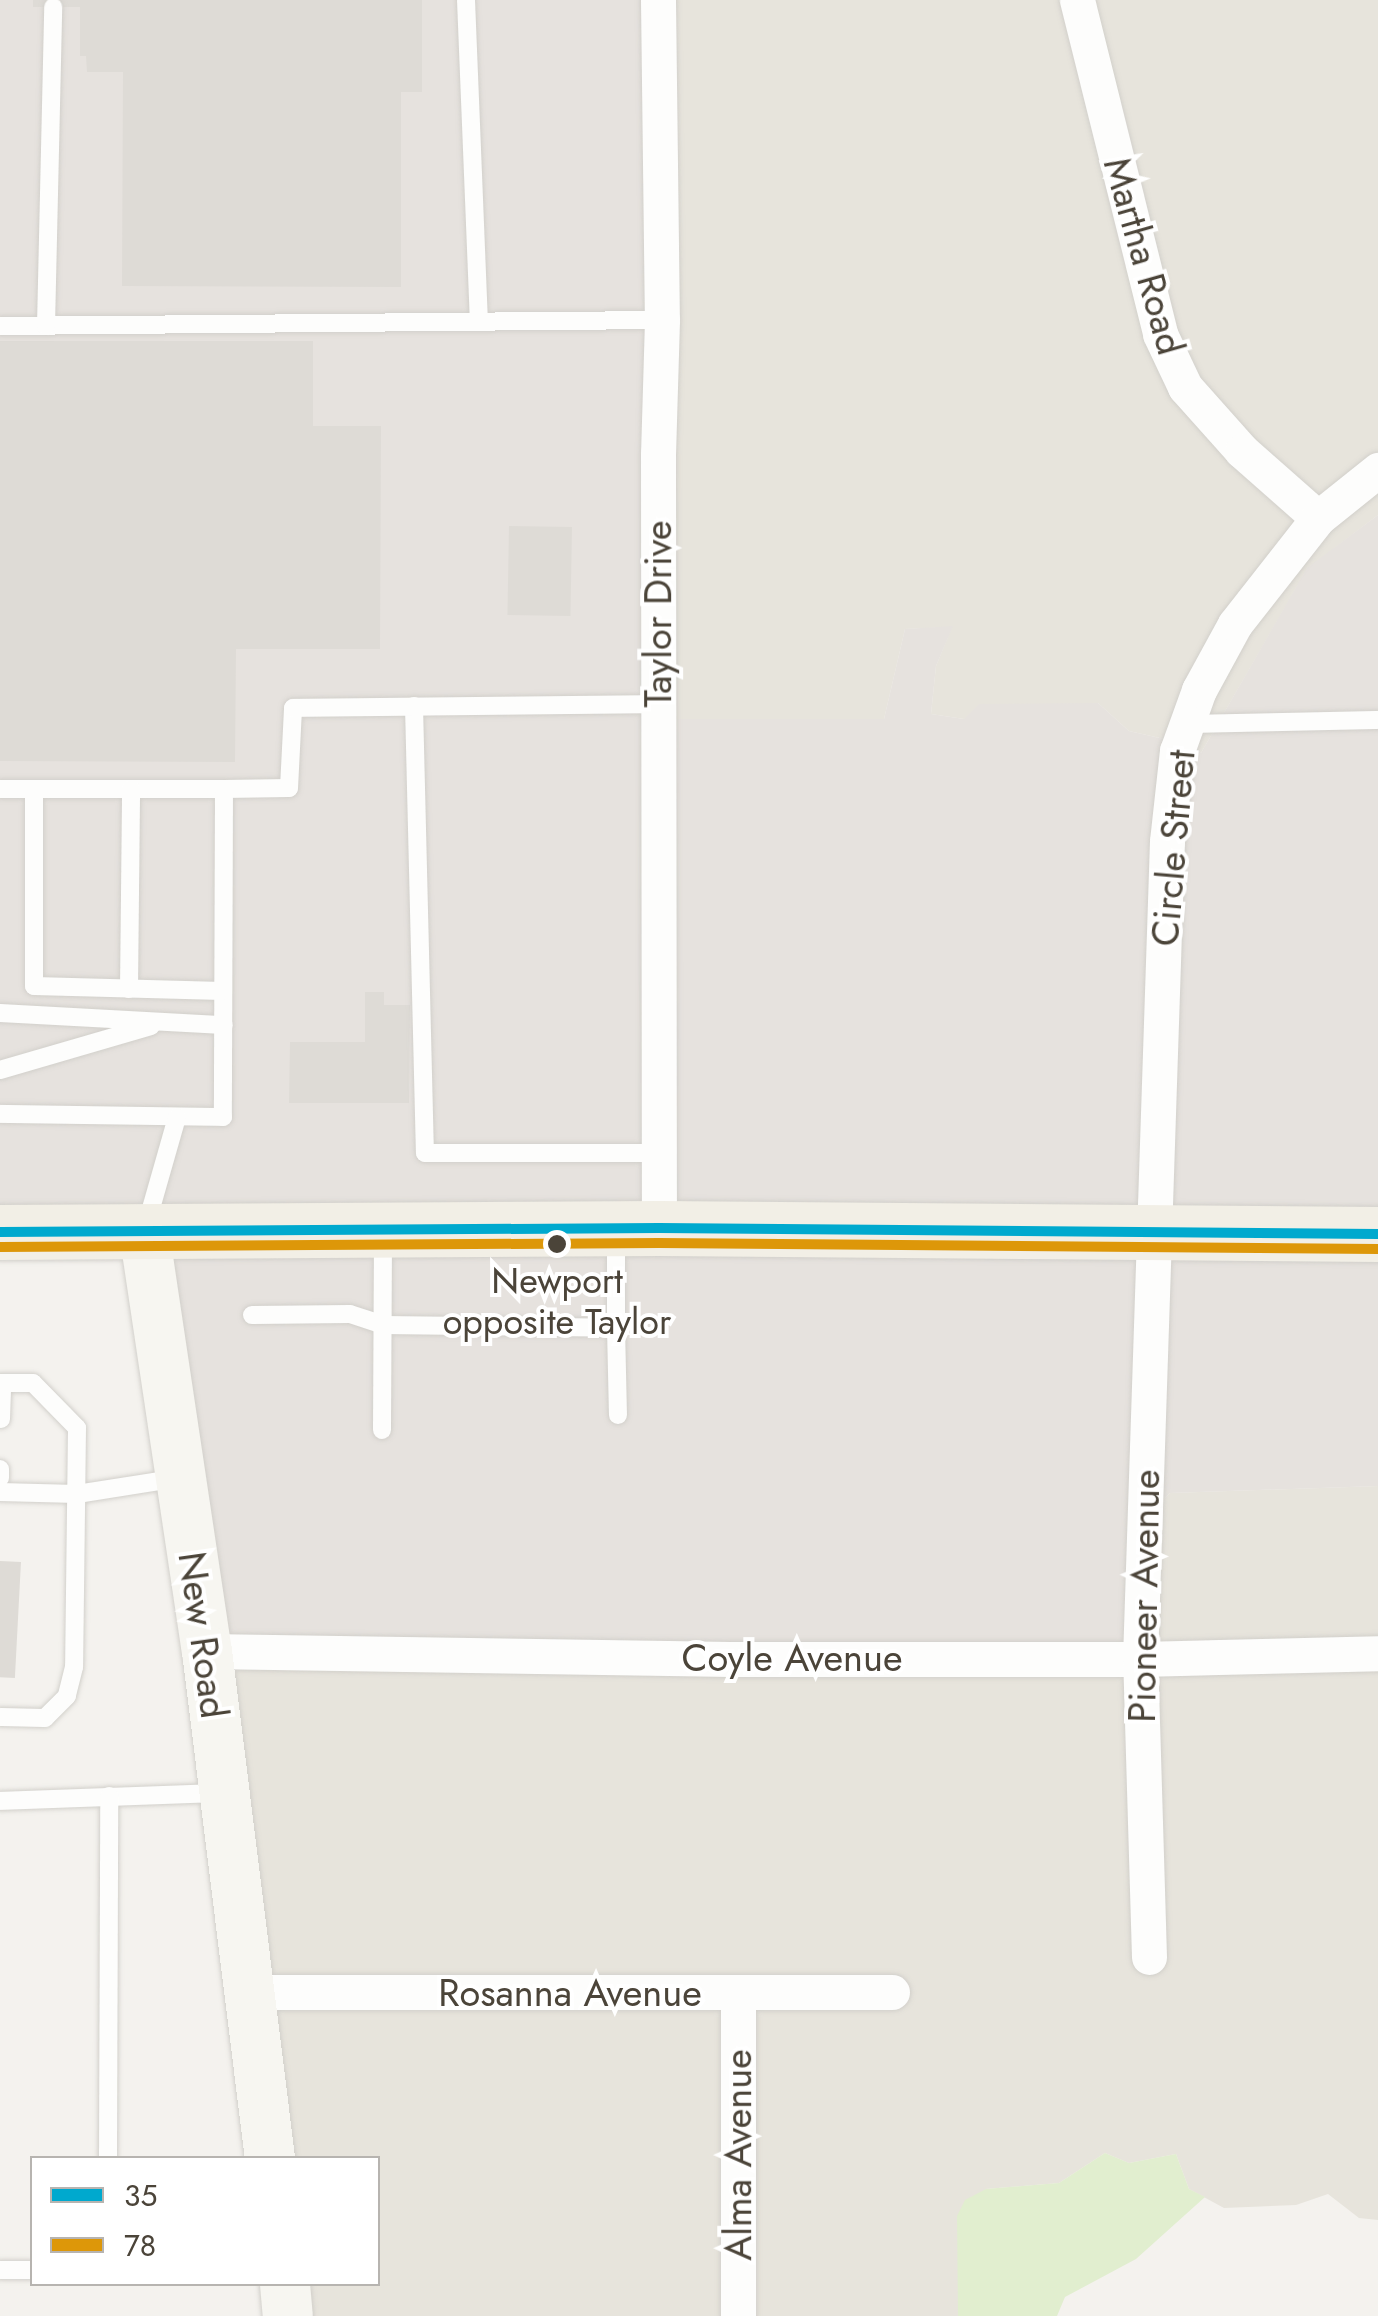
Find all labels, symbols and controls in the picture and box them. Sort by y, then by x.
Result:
street label: Martha Road [1094,152,1194,360]
street label: Taylor Drive [635,520,681,708]
street label: Circle Street [1142,748,1204,948]
marker: Newport opposite Taylor [547,1234,567,1254]
place label: Newport opposite Taylor [443,1258,671,1343]
street label: Pioneer Avenue [1119,1469,1169,1723]
street label: New Road [169,1549,237,1721]
street label: Coyle Avenue [681,1635,903,1681]
street label: Rosanna Avenue [438,1970,702,2016]
street label: Alma Avenue [715,2049,761,2261]
legend [30,2156,380,2286]
text: 35 [124,2174,157,2217]
text: 78 [124,2224,156,2267]

